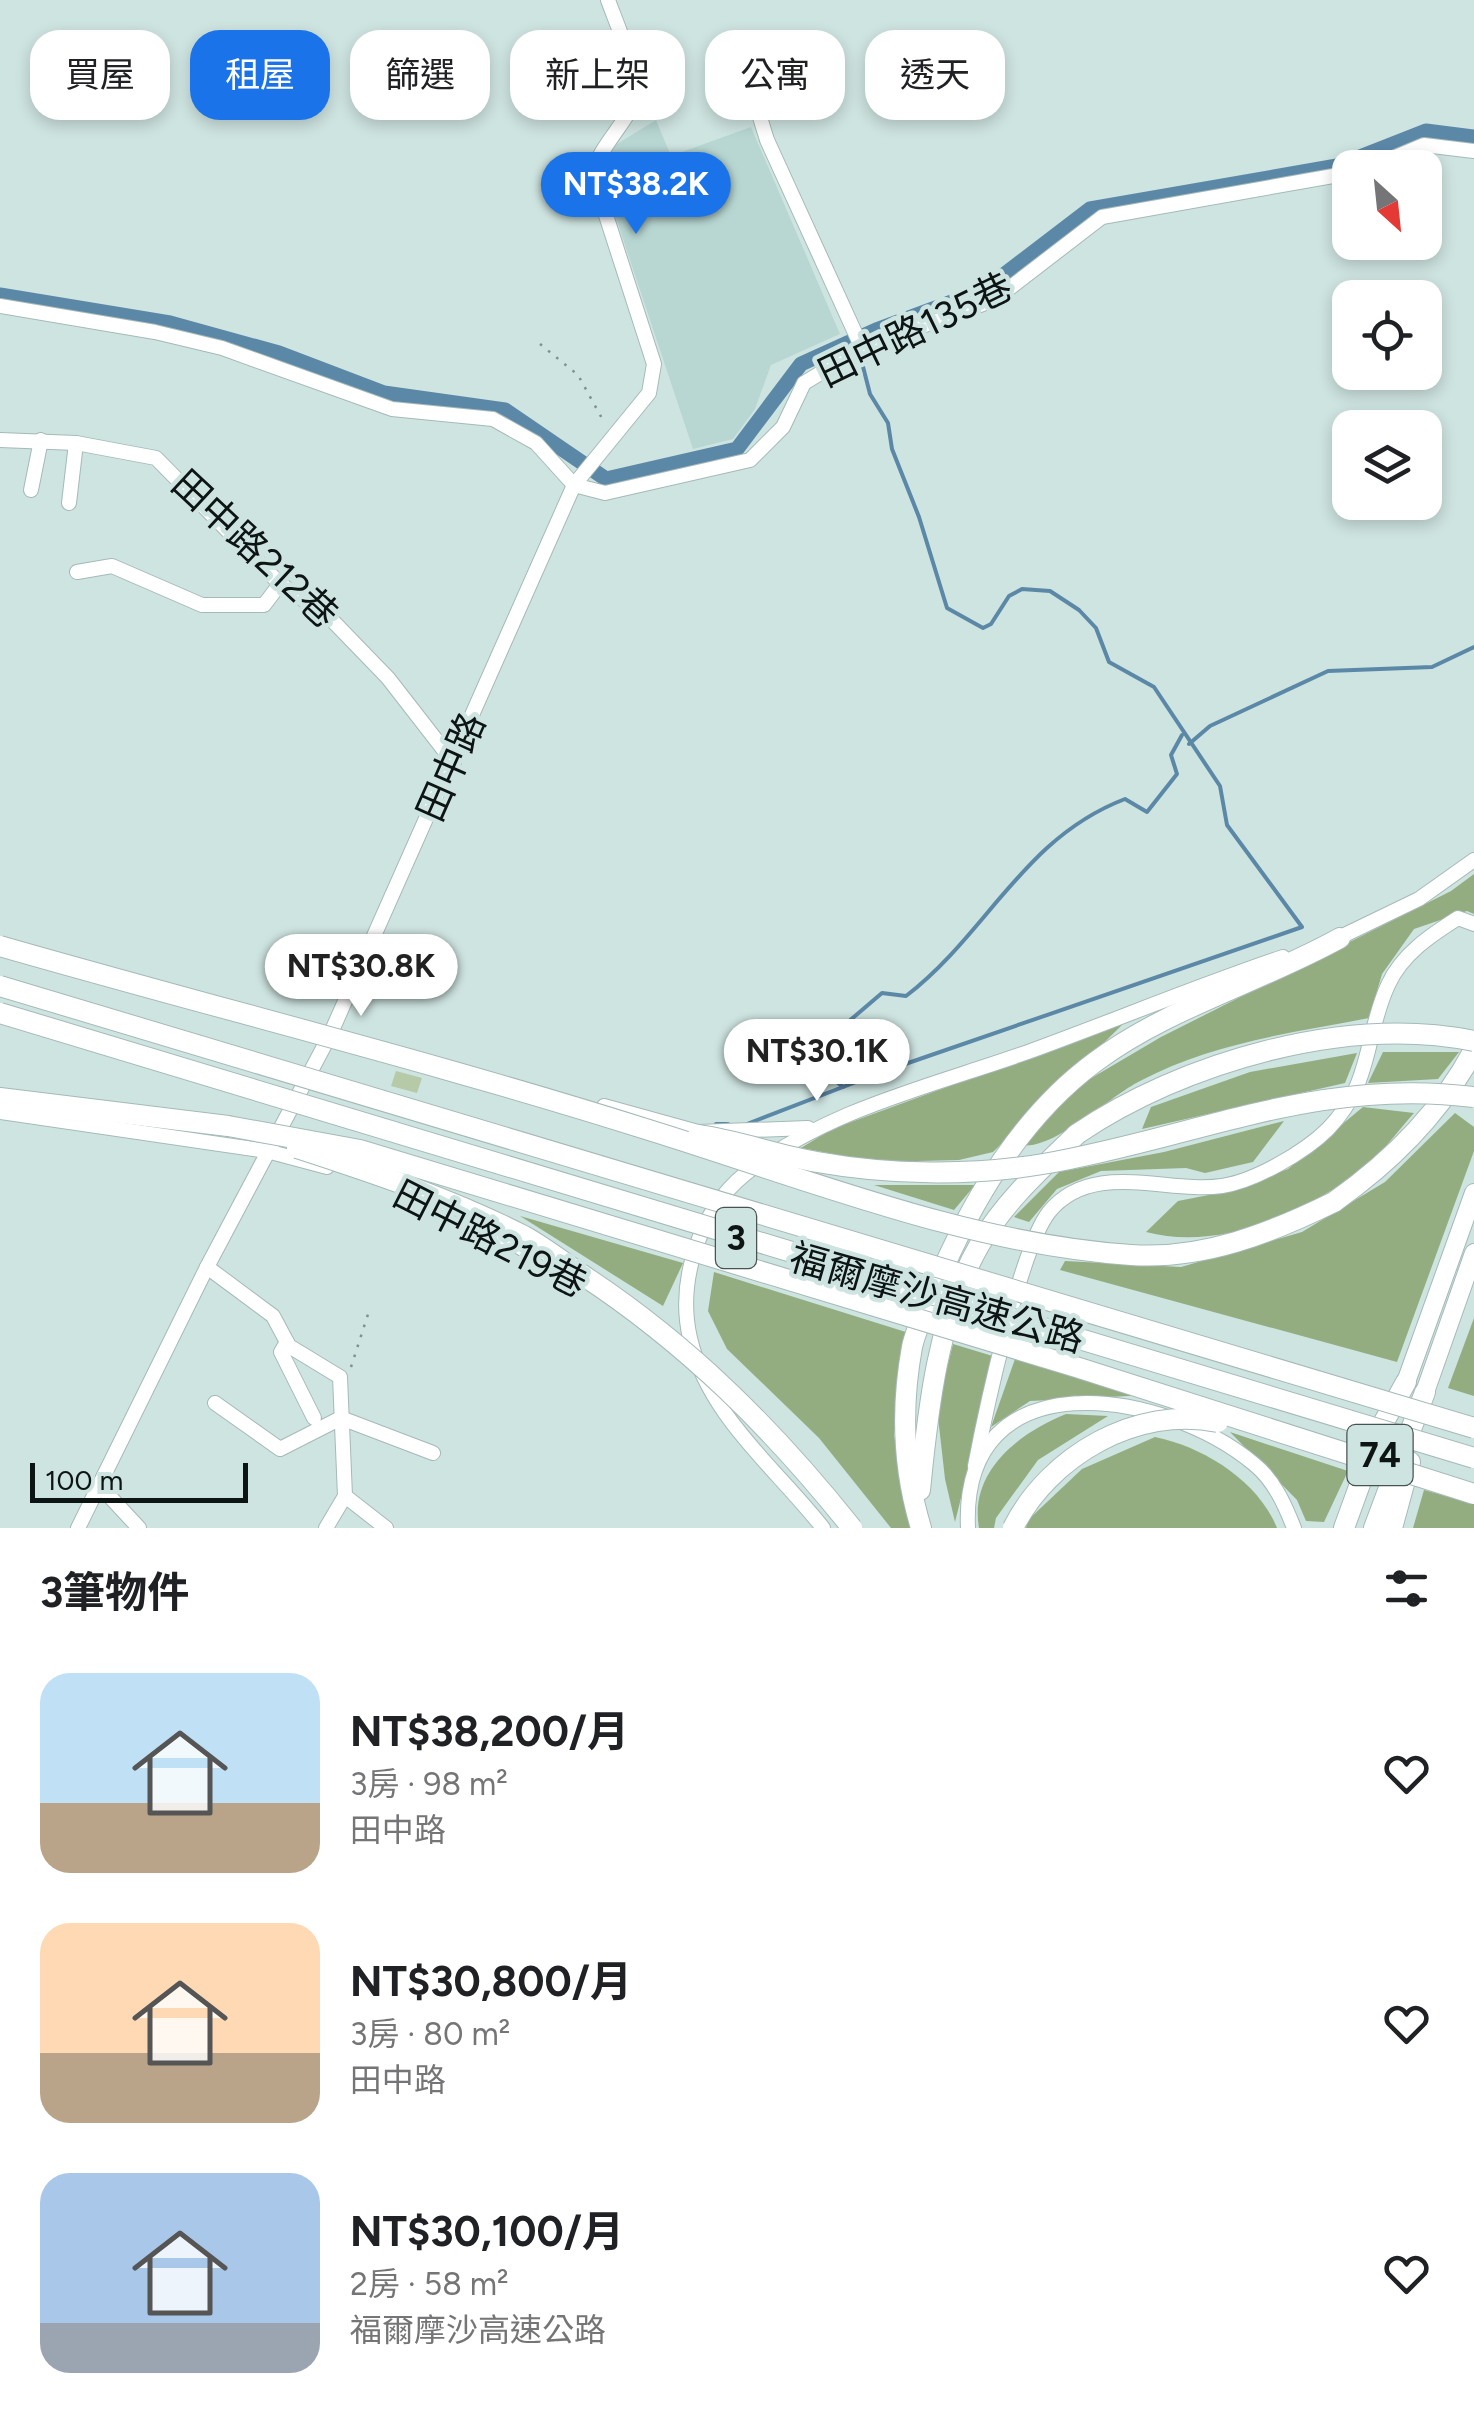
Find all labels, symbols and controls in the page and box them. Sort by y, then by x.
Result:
chip: 買屋 [30,30,170,120]
chip: 租屋 [190,30,330,120]
chip: 篩選 [350,30,490,120]
chip: 新上架 [510,30,685,120]
chip: 公寓 [705,30,845,120]
chip: 透天 [865,30,1005,120]
north arrow [1332,150,1442,260]
map controls [1332,150,1442,520]
pin: NT$38.2K [533,152,739,237]
text: NT$38.2K [563,165,709,203]
street label: 田中路135巷 [810,263,1020,397]
button: locate [1332,280,1442,390]
button: layers [1332,410,1442,520]
street label: 田中路212巷 [162,461,348,637]
street label: 田中路 [407,706,495,828]
pin: NT$30.8K [258,934,464,1019]
text: NT$30.8K [287,947,435,985]
pin: NT$30.1K [714,1019,920,1104]
text: NT$30.1K [746,1032,888,1070]
street label: 田中路219巷 [386,1171,594,1307]
road number: 3 [716,1208,756,1268]
street label: 福爾摩沙高速公路 [785,1234,1089,1362]
road number: 74 [1348,1425,1412,1485]
scale bar [30,1458,248,1502]
text: 100 m [45,1463,123,1497]
icon: filters [1379,1561,1434,1616]
text: 3筆物件 [40,1567,189,1618]
text: NT$38,200/月 [350,1706,629,1757]
icon: home [120,1713,240,1833]
icon: heart [1379,1746,1434,1801]
text: 3房 · 98 m² [350,1765,508,1803]
text: 田中路 [350,1811,446,1849]
text: NT$30,800/月 [350,1956,632,2007]
icon: home [120,1963,240,2083]
icon: heart [1379,1996,1434,2051]
text: 3房 · 80 m² [350,2015,510,2053]
text: 田中路 [350,2061,446,2099]
text: NT$30,100/月 [350,2206,624,2257]
icon: home [120,2213,240,2333]
icon: heart [1379,2246,1434,2301]
text: 2房 · 58 m² [350,2265,509,2303]
text: 福爾摩沙高速公路 [350,2311,606,2349]

